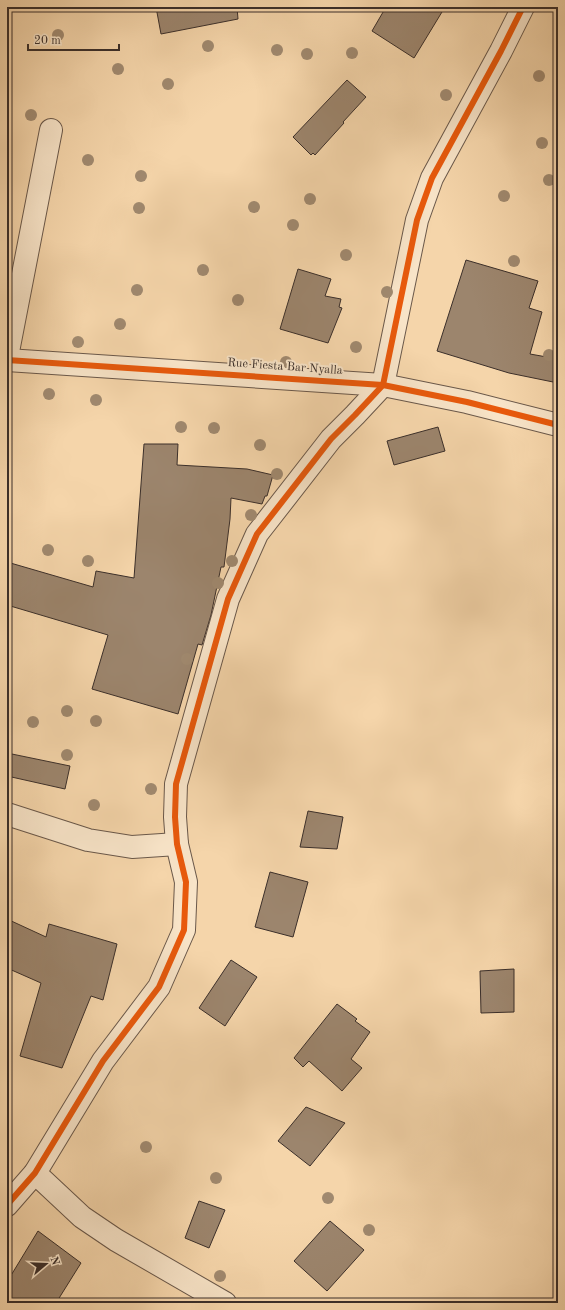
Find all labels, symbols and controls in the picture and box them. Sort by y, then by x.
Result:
scale bar [28,26,119,52]
text: 20 m [34,35,61,47]
street label: Rue Fiesta Bar Nyalla [227,357,343,377]
north arrow [26,1244,66,1284]
text: N [47,1255,61,1268]

